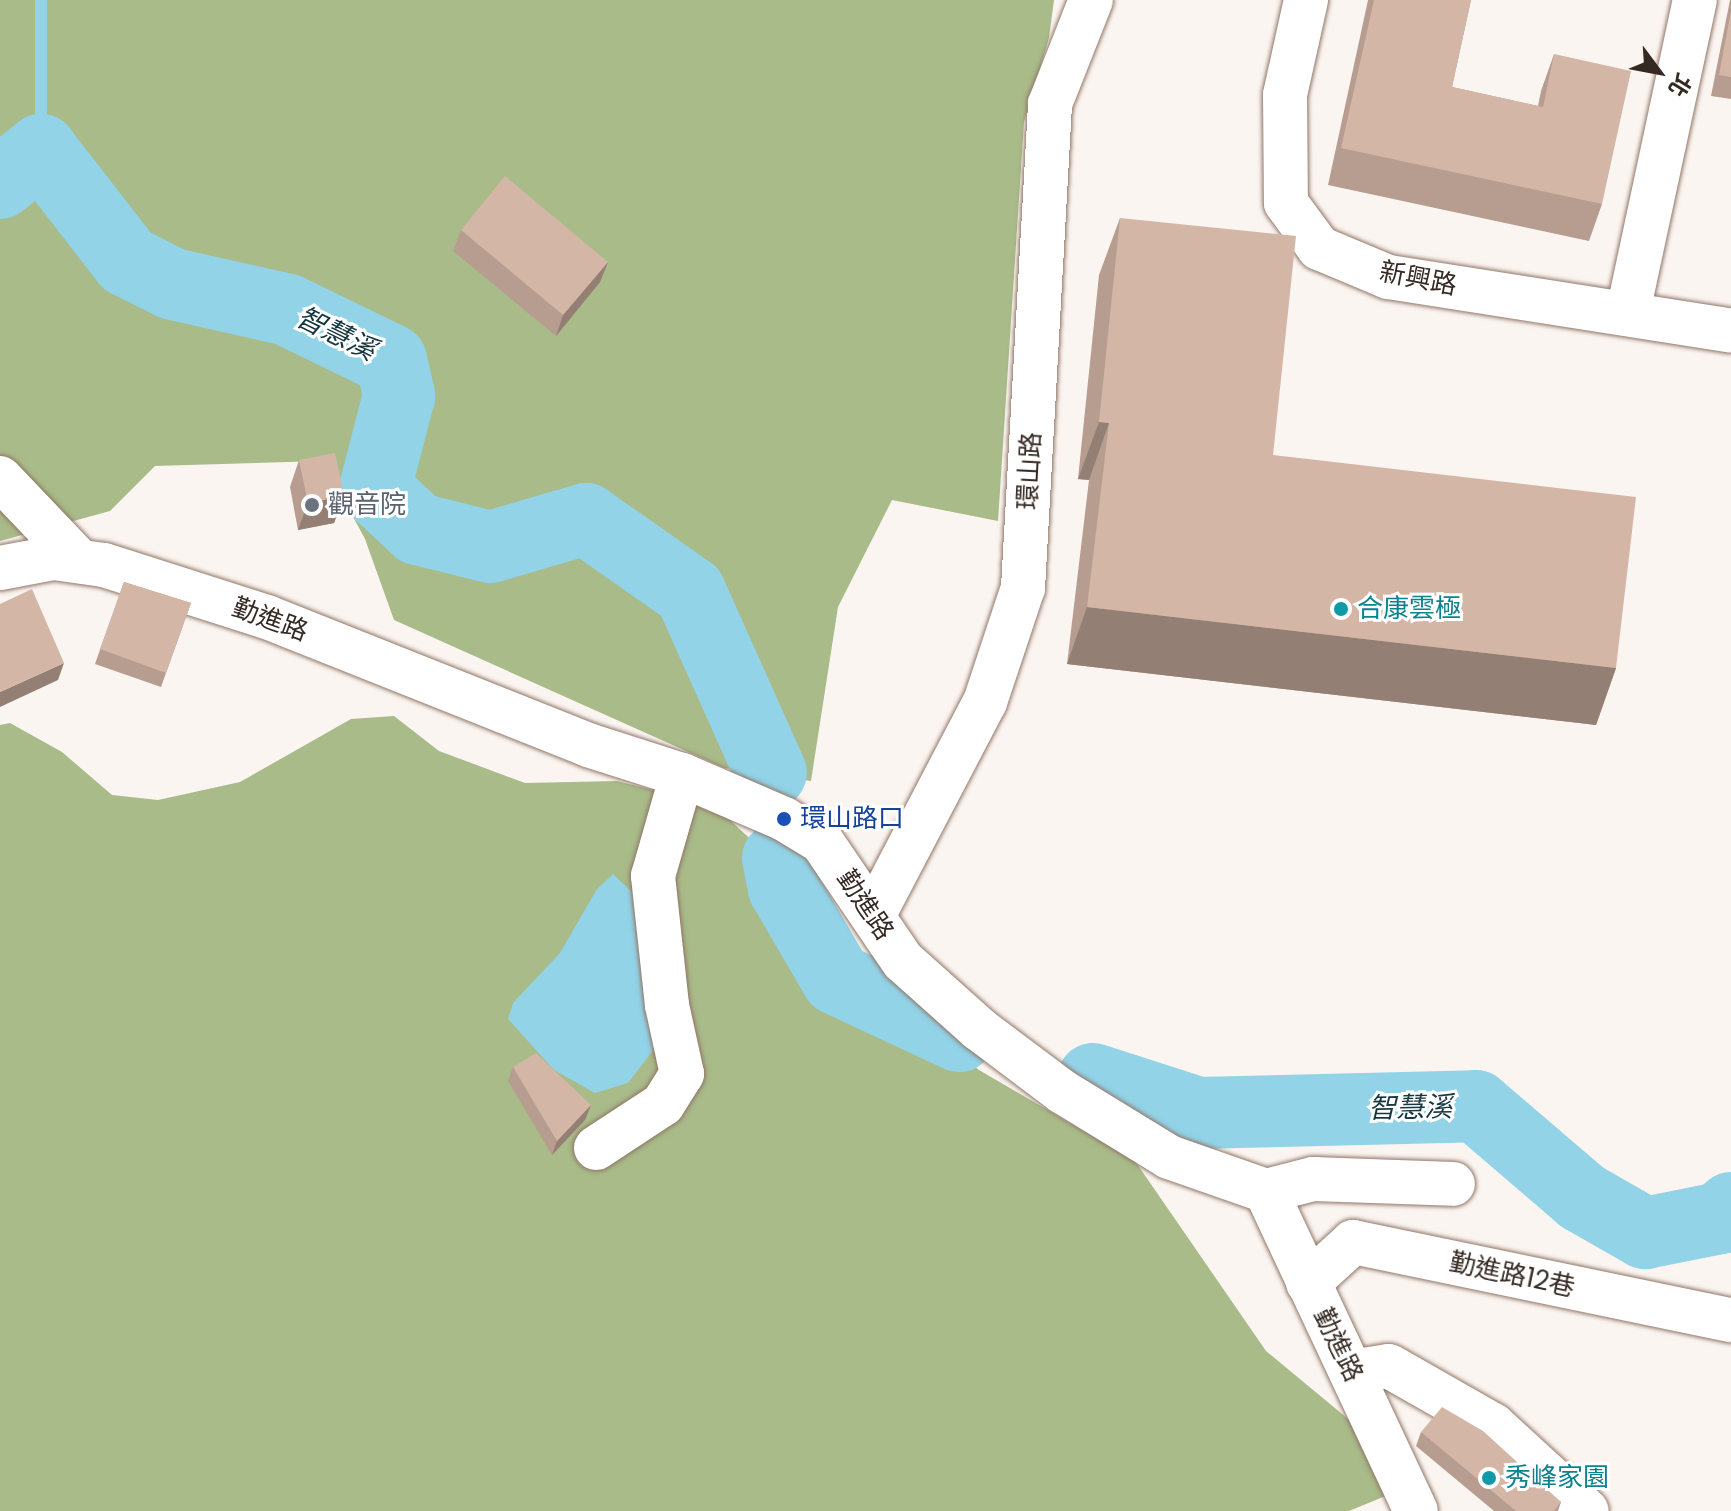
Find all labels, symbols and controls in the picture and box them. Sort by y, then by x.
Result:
north arrow [1619,32,1699,112]
text: 北 [1661,67,1699,103]
street label: 新興路 [1377,256,1459,302]
water label: 智慧溪 [291,300,381,368]
street label: 環山路 [1012,431,1048,511]
place label: 觀音院 [328,489,406,521]
marker: 觀音院 [303,496,321,514]
street label: 勤進路 [228,592,312,648]
place label: 合康雲極 [1357,593,1461,625]
marker: 合康雲極 [1332,600,1350,618]
place label: 環山路口 [800,803,904,835]
marker: 環山路口 [775,810,793,828]
street label: 勤進路 [830,864,900,946]
water label: 智慧溪 [1368,1090,1452,1126]
street label: 勤進路12巷 [1447,1247,1577,1303]
street label: 勤進路 [1307,1303,1369,1387]
place label: 秀峰家園 [1505,1462,1609,1494]
marker: 秀峰家園 [1480,1469,1498,1487]

